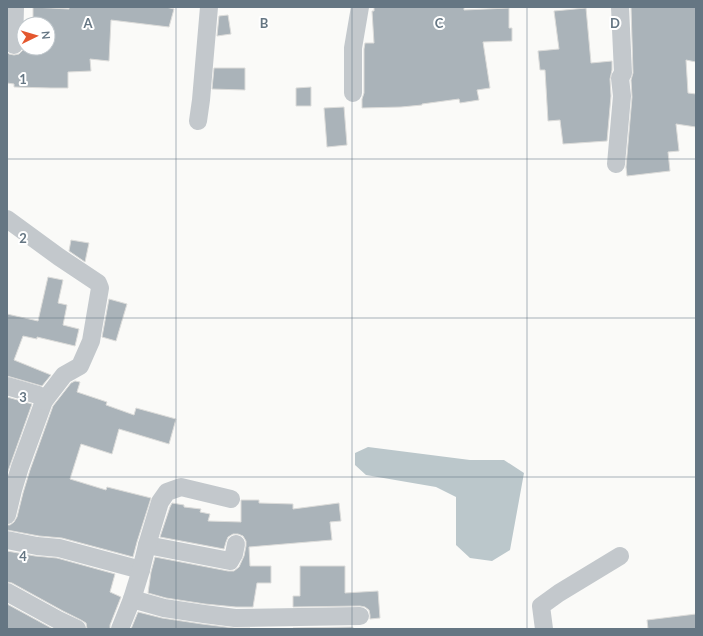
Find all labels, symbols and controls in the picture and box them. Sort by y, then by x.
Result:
text: A [82,15,93,31]
text: B [260,15,269,31]
text: C [435,15,444,31]
text: D [610,15,620,31]
north arrow [16,16,56,56]
text: N [40,30,53,40]
text: 1 [19,71,27,87]
text: 2 [19,230,27,246]
text: 3 [19,389,27,405]
text: 4 [19,548,27,564]

